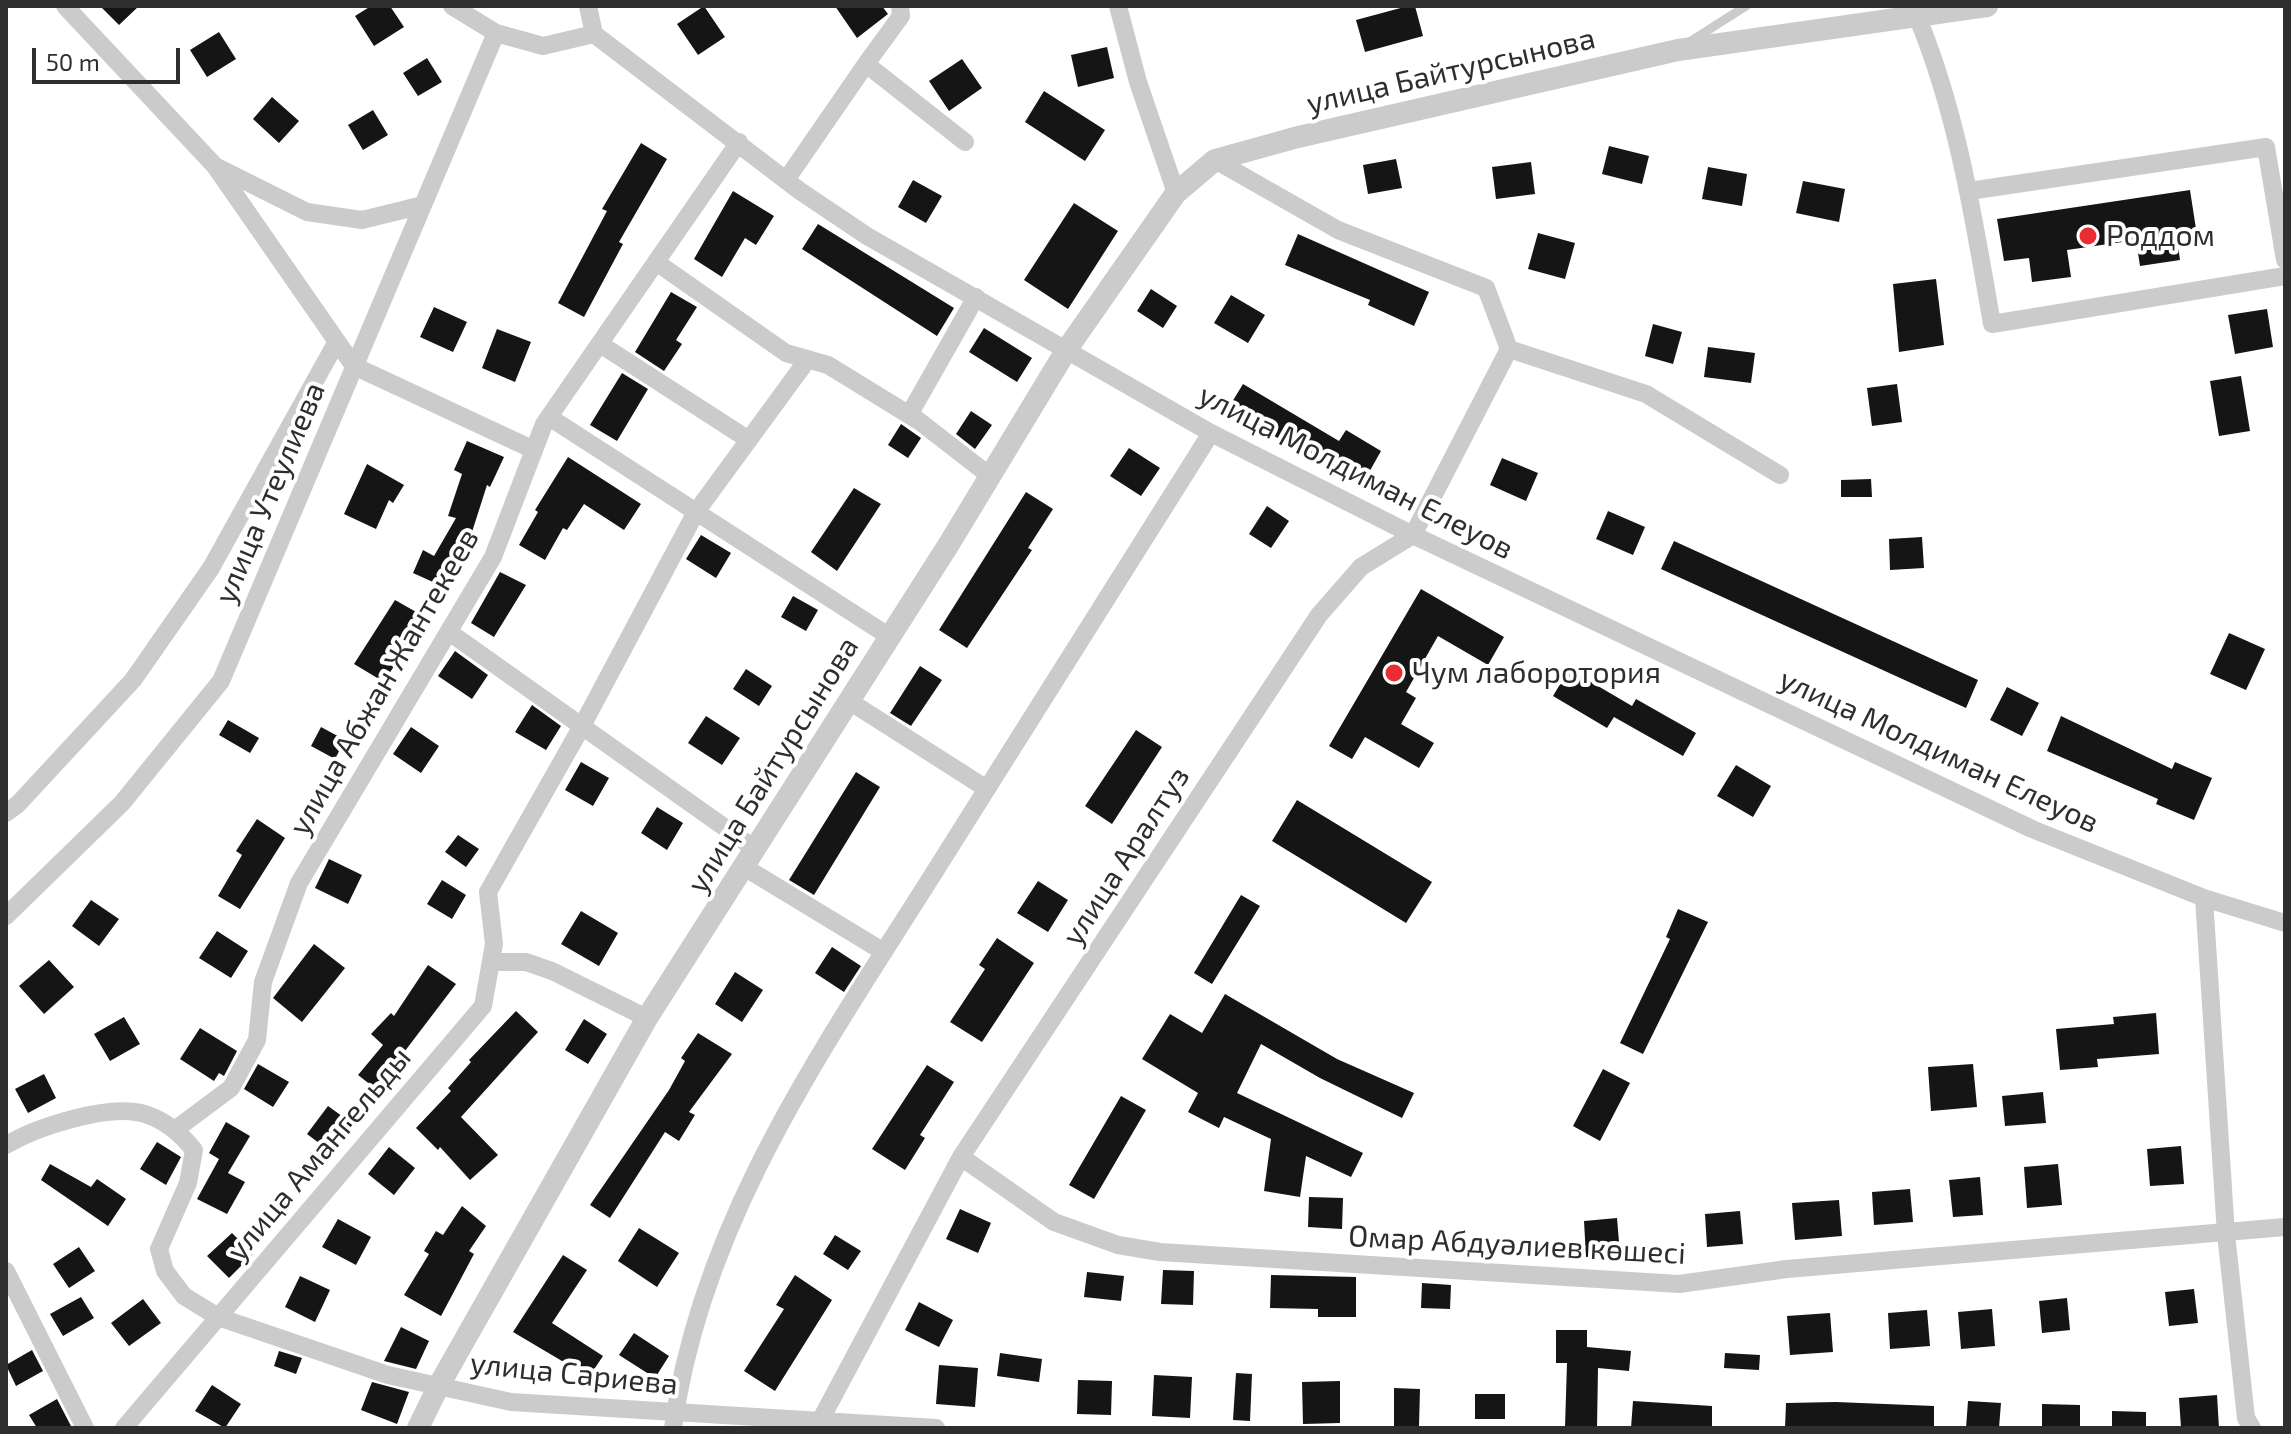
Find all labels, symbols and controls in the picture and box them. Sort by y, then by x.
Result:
street label: улица Байтурсынова [1303,20,1599,122]
scale bar [36,32,184,82]
text: 50 m [46,47,100,76]
place label: Роддом [2106,218,2215,254]
marker: Роддом [2077,225,2099,247]
street label: улица Утеулиева [207,377,333,609]
street label: улица Молдиман Елеуов [1193,377,1519,567]
street label: улица Абжан Жантекеев [282,522,486,842]
street label: улица Байтурсынова [680,630,866,900]
place label: Чум лаборотория [1412,655,1661,691]
street label: улица Молдиман Елеуов [1774,661,2104,841]
marker: Чум лаборотория [1383,662,1405,684]
street label: улица Аралтуз [1055,760,1197,952]
street label: улица Амангельды [219,1040,419,1268]
street label: Омар Абдуәлиев көшесі [1347,1218,1687,1272]
street label: улица Сариева [468,1345,680,1403]

